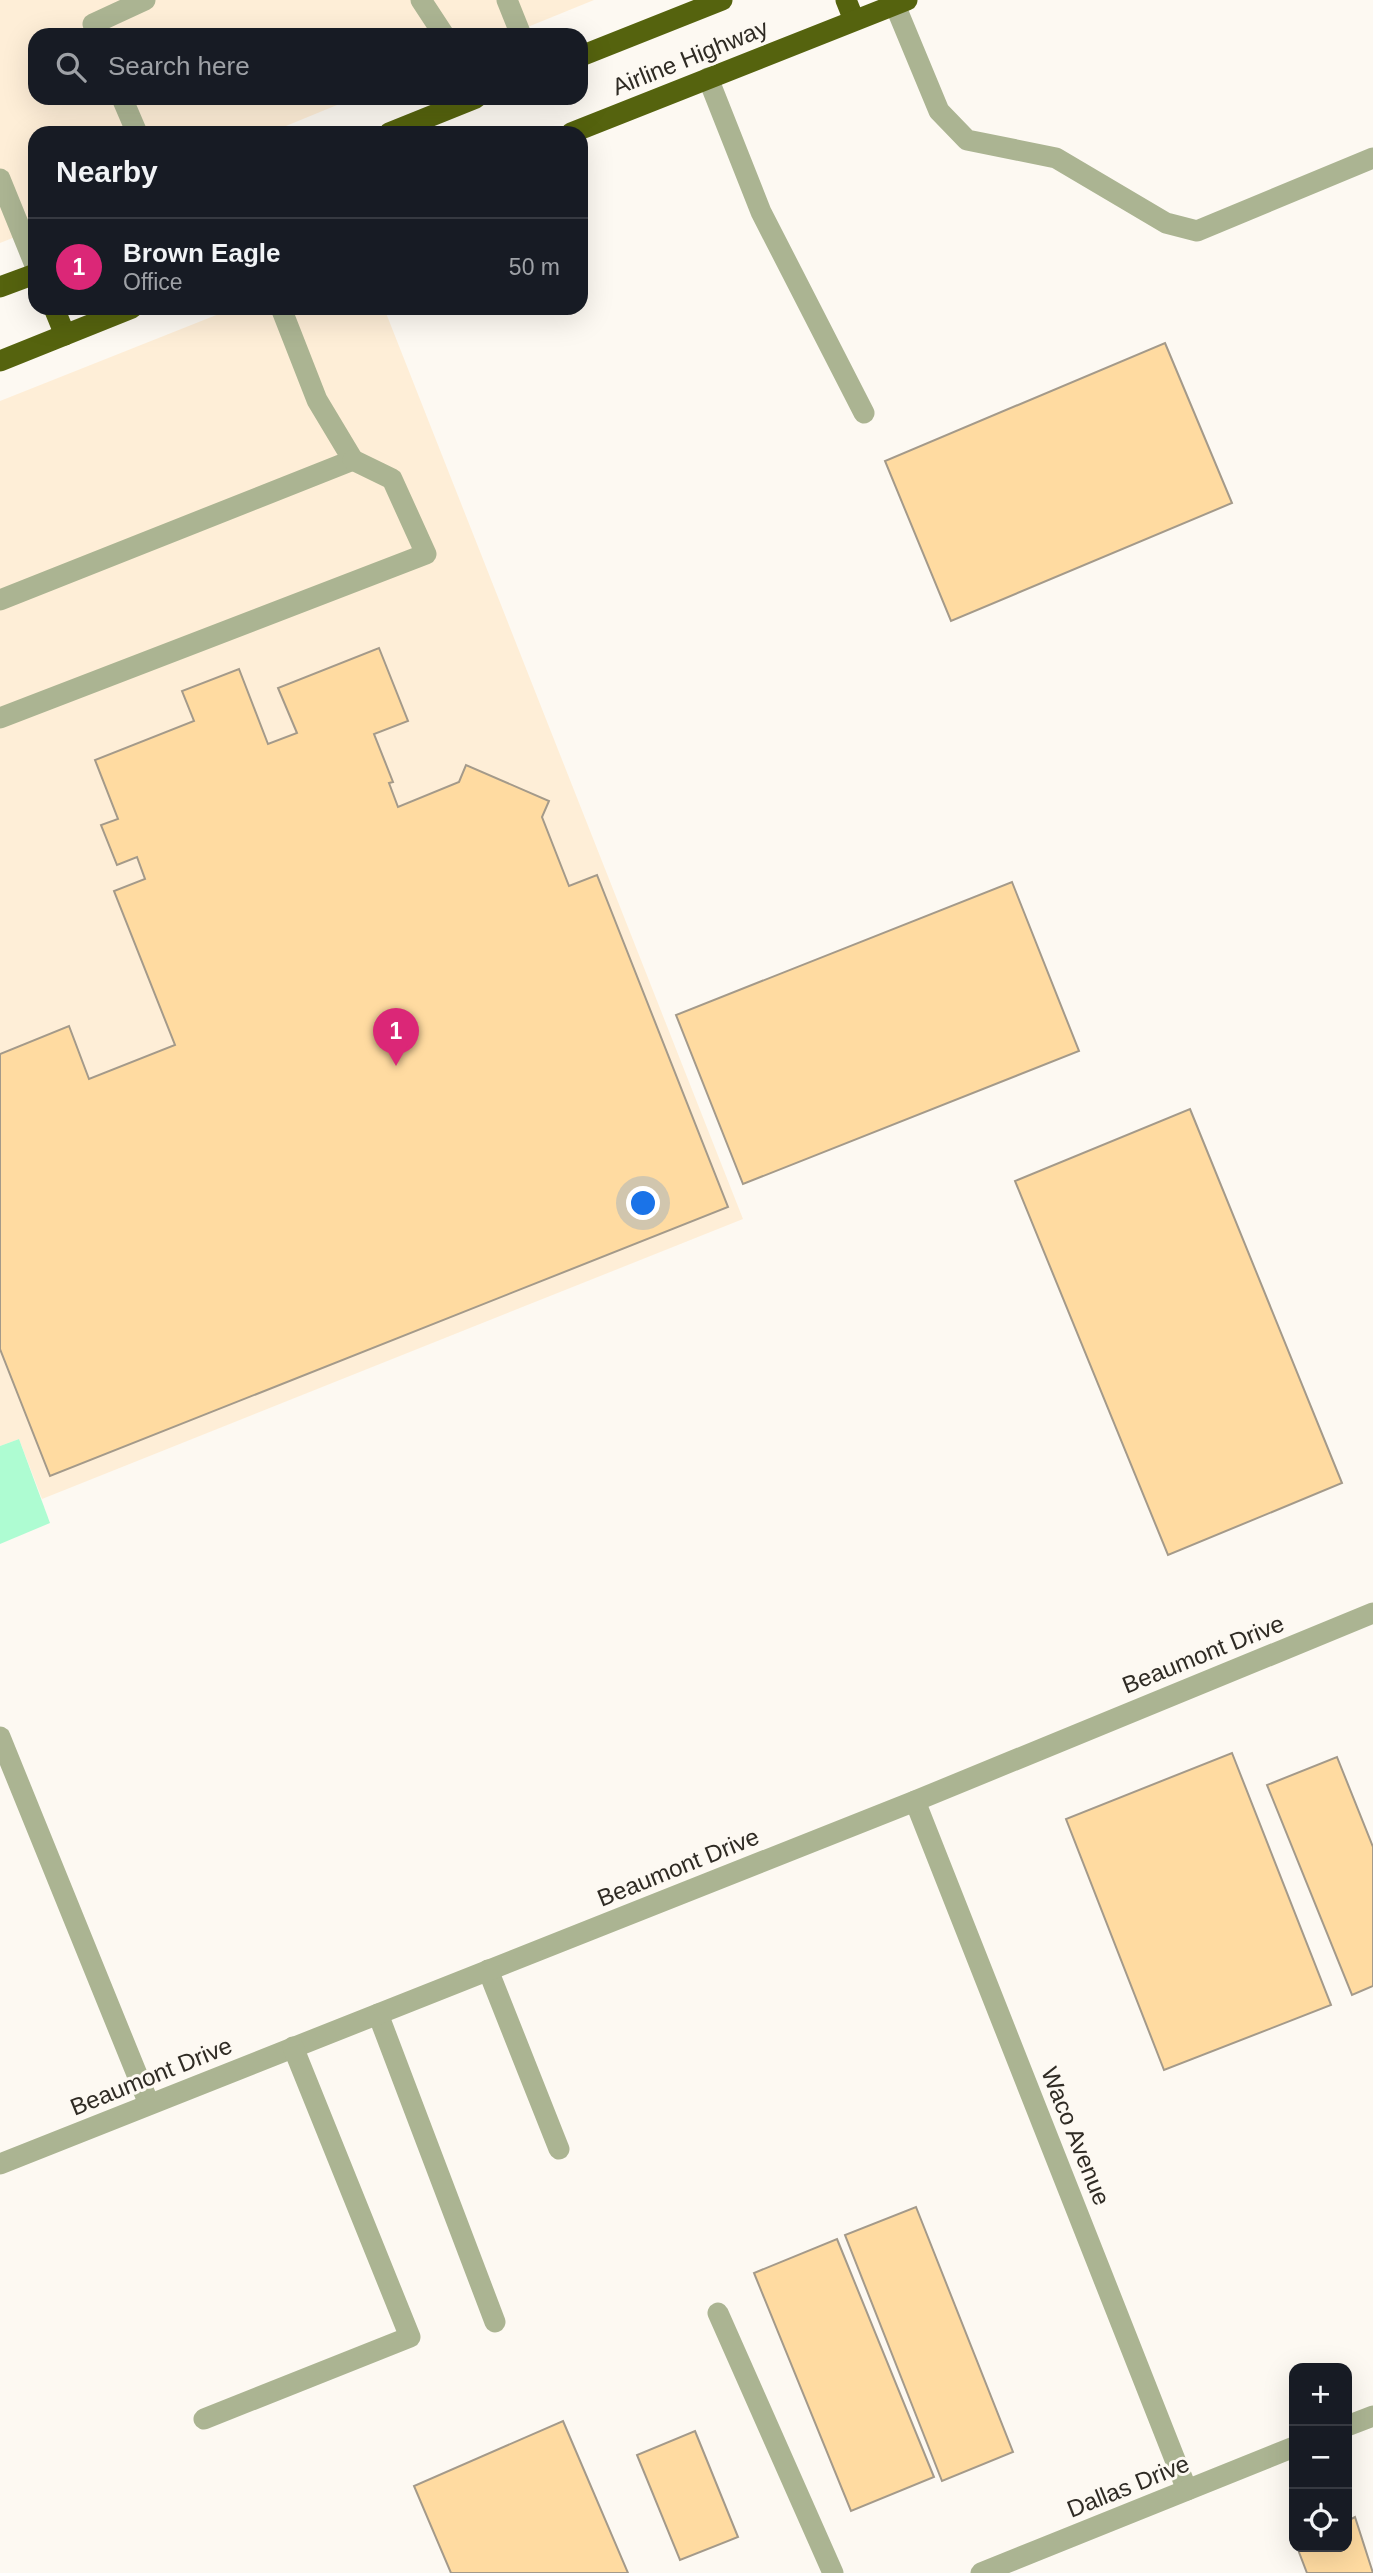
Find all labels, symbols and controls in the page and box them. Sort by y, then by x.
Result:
street label: Airline Highway [608,14,772,100]
search box [28,28,588,105]
icon: search [52,48,90,86]
text: Search here [108,51,250,81]
text: Nearby [56,155,158,188]
text: Brown Eagle [123,238,280,268]
text: 1 [73,254,85,280]
text: 50 m [509,254,560,280]
text: Office [123,269,183,295]
pin: 1 [373,1008,419,1066]
your location [626,1186,660,1220]
street label: Beaumont Drive [1118,1609,1288,1699]
street label: Beaumont Drive [593,1822,763,1912]
street label: Beaumont Drive [66,2031,236,2121]
street label: Waco Avenue [1036,2063,1116,2209]
map controls [1289,2363,1352,2552]
button: + [1289,2363,1352,2426]
button: − [1289,2426,1352,2489]
street label: Dallas Drive [1063,2449,1193,2523]
button: locate [1289,2489,1352,2552]

